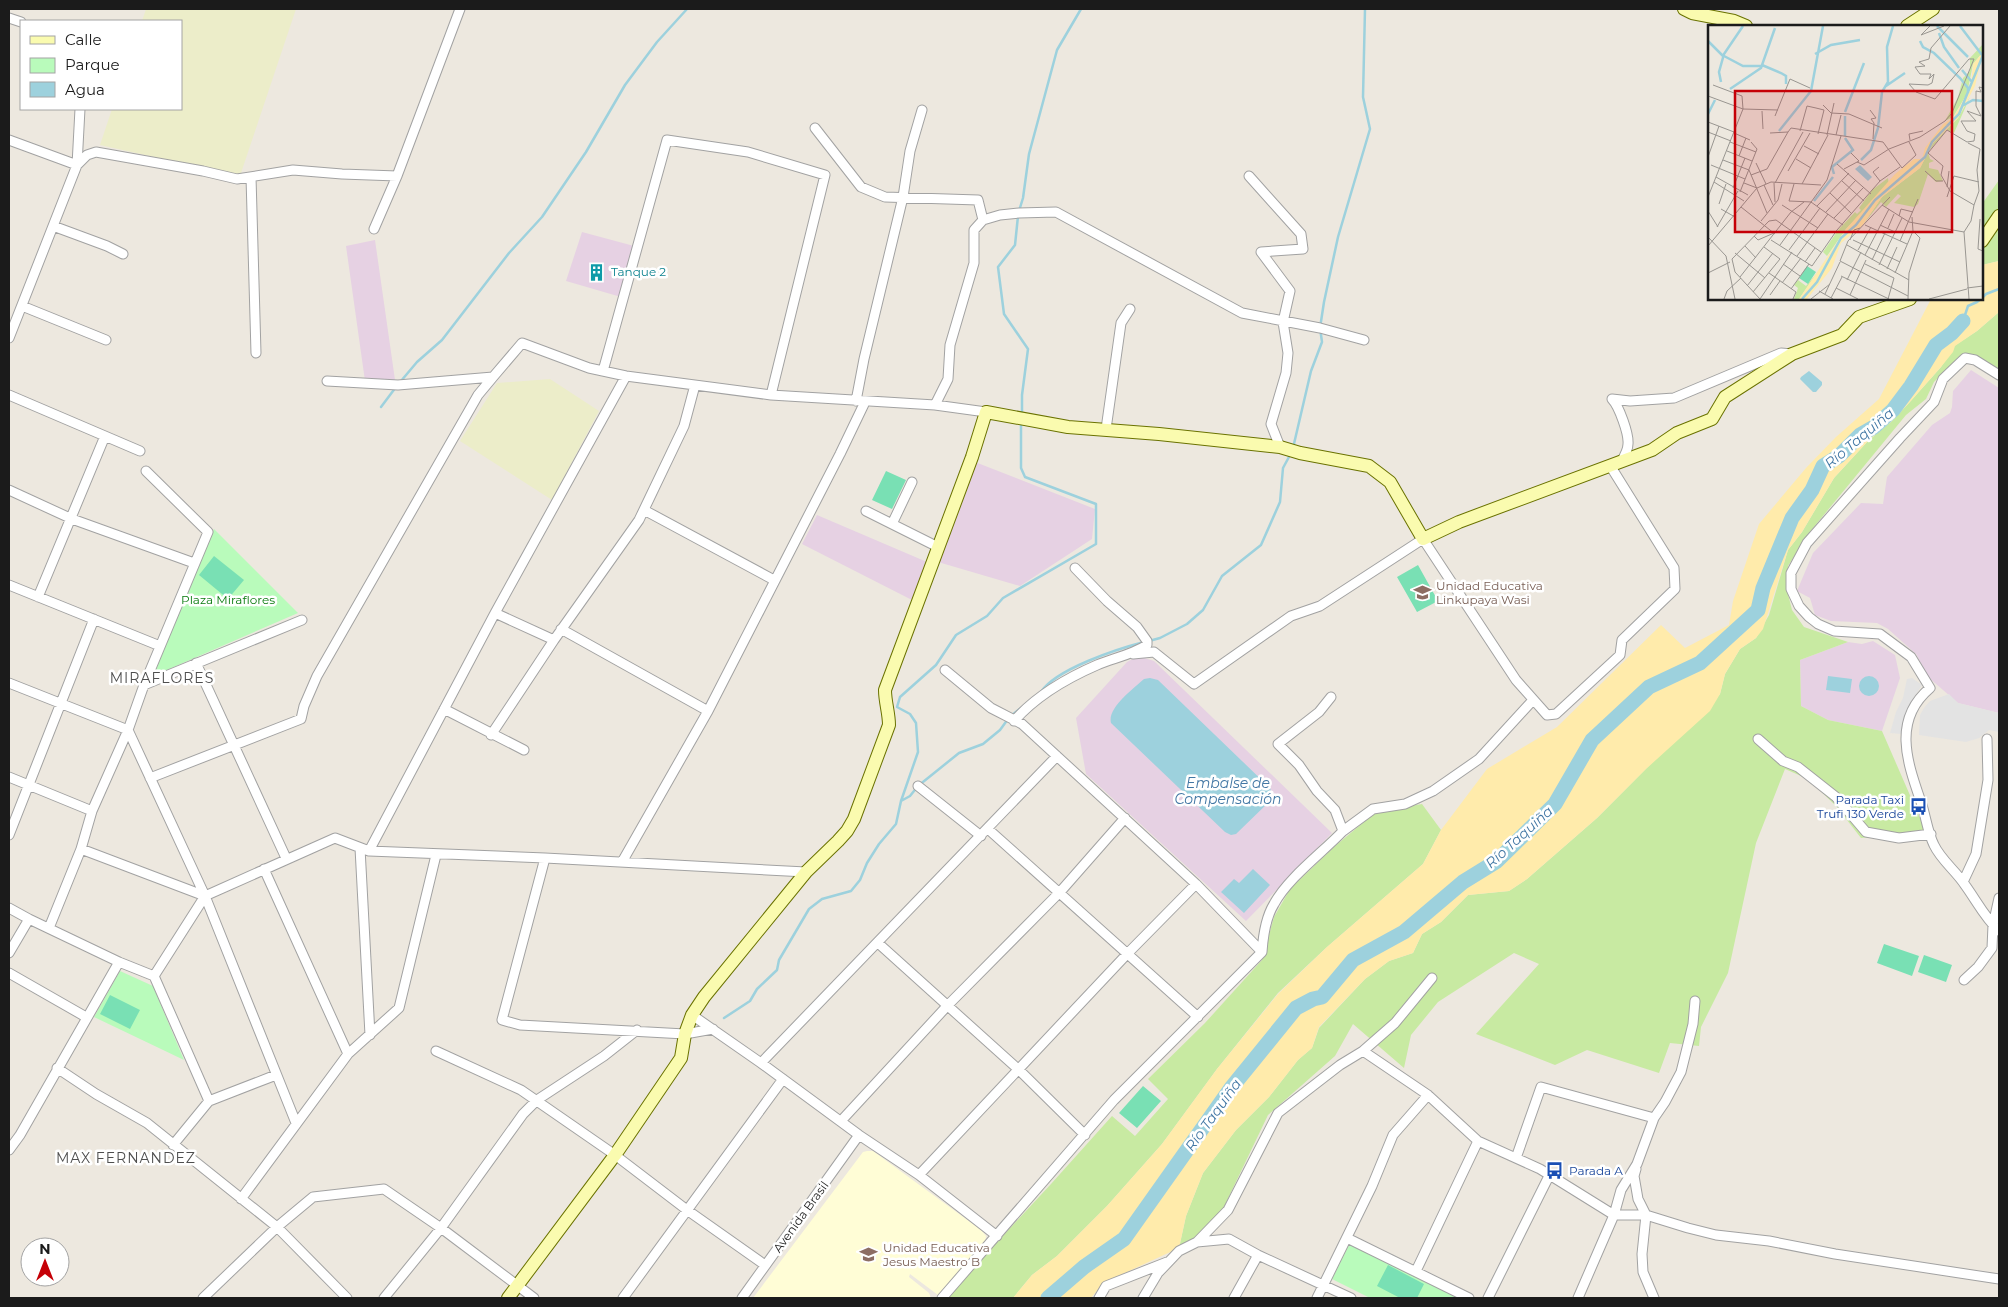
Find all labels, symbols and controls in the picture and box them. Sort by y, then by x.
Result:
legend [20,20,182,110]
inset map [1708,25,1983,300]
text: Calle [65,30,102,49]
text: Parque [65,55,120,74]
text: Agua [65,80,105,99]
building icon: Tanque 2 [587,262,607,282]
place label: Tanque 2 [611,264,666,279]
water label: Río Taquiña [1821,404,1897,472]
place label: Unidad Educativa Linkupaya Wasi [1436,578,1543,607]
school or university icon: Unidad Educativa Linkupaya Wasi [1412,583,1432,603]
park label: Plaza Miraflores [181,592,275,607]
district label: MIRAFLORES [110,669,214,687]
water label: Embalse de Compensación [1175,774,1281,808]
place label: Parada Taxi Trufi 130 Verde [1817,792,1904,821]
bus stop icon: Parada Taxi Trufi 130 Verde [1908,797,1928,817]
water label: Río Taquiña [1481,802,1557,872]
water label: Río Taquiña [1181,1075,1245,1155]
district label: MAX FERNANDEZ [56,1149,196,1167]
bus stop icon: Parada A [1545,1161,1565,1181]
place label: Parada A [1569,1163,1623,1178]
street label: Avenida Brasil [770,1178,831,1255]
north arrow [20,1237,70,1287]
text: N [39,1240,51,1258]
place label: Unidad Educativa Jesus Maestro B [882,1240,990,1269]
school or university icon: Unidad Educativa Jesus Maestro B [859,1245,879,1265]

